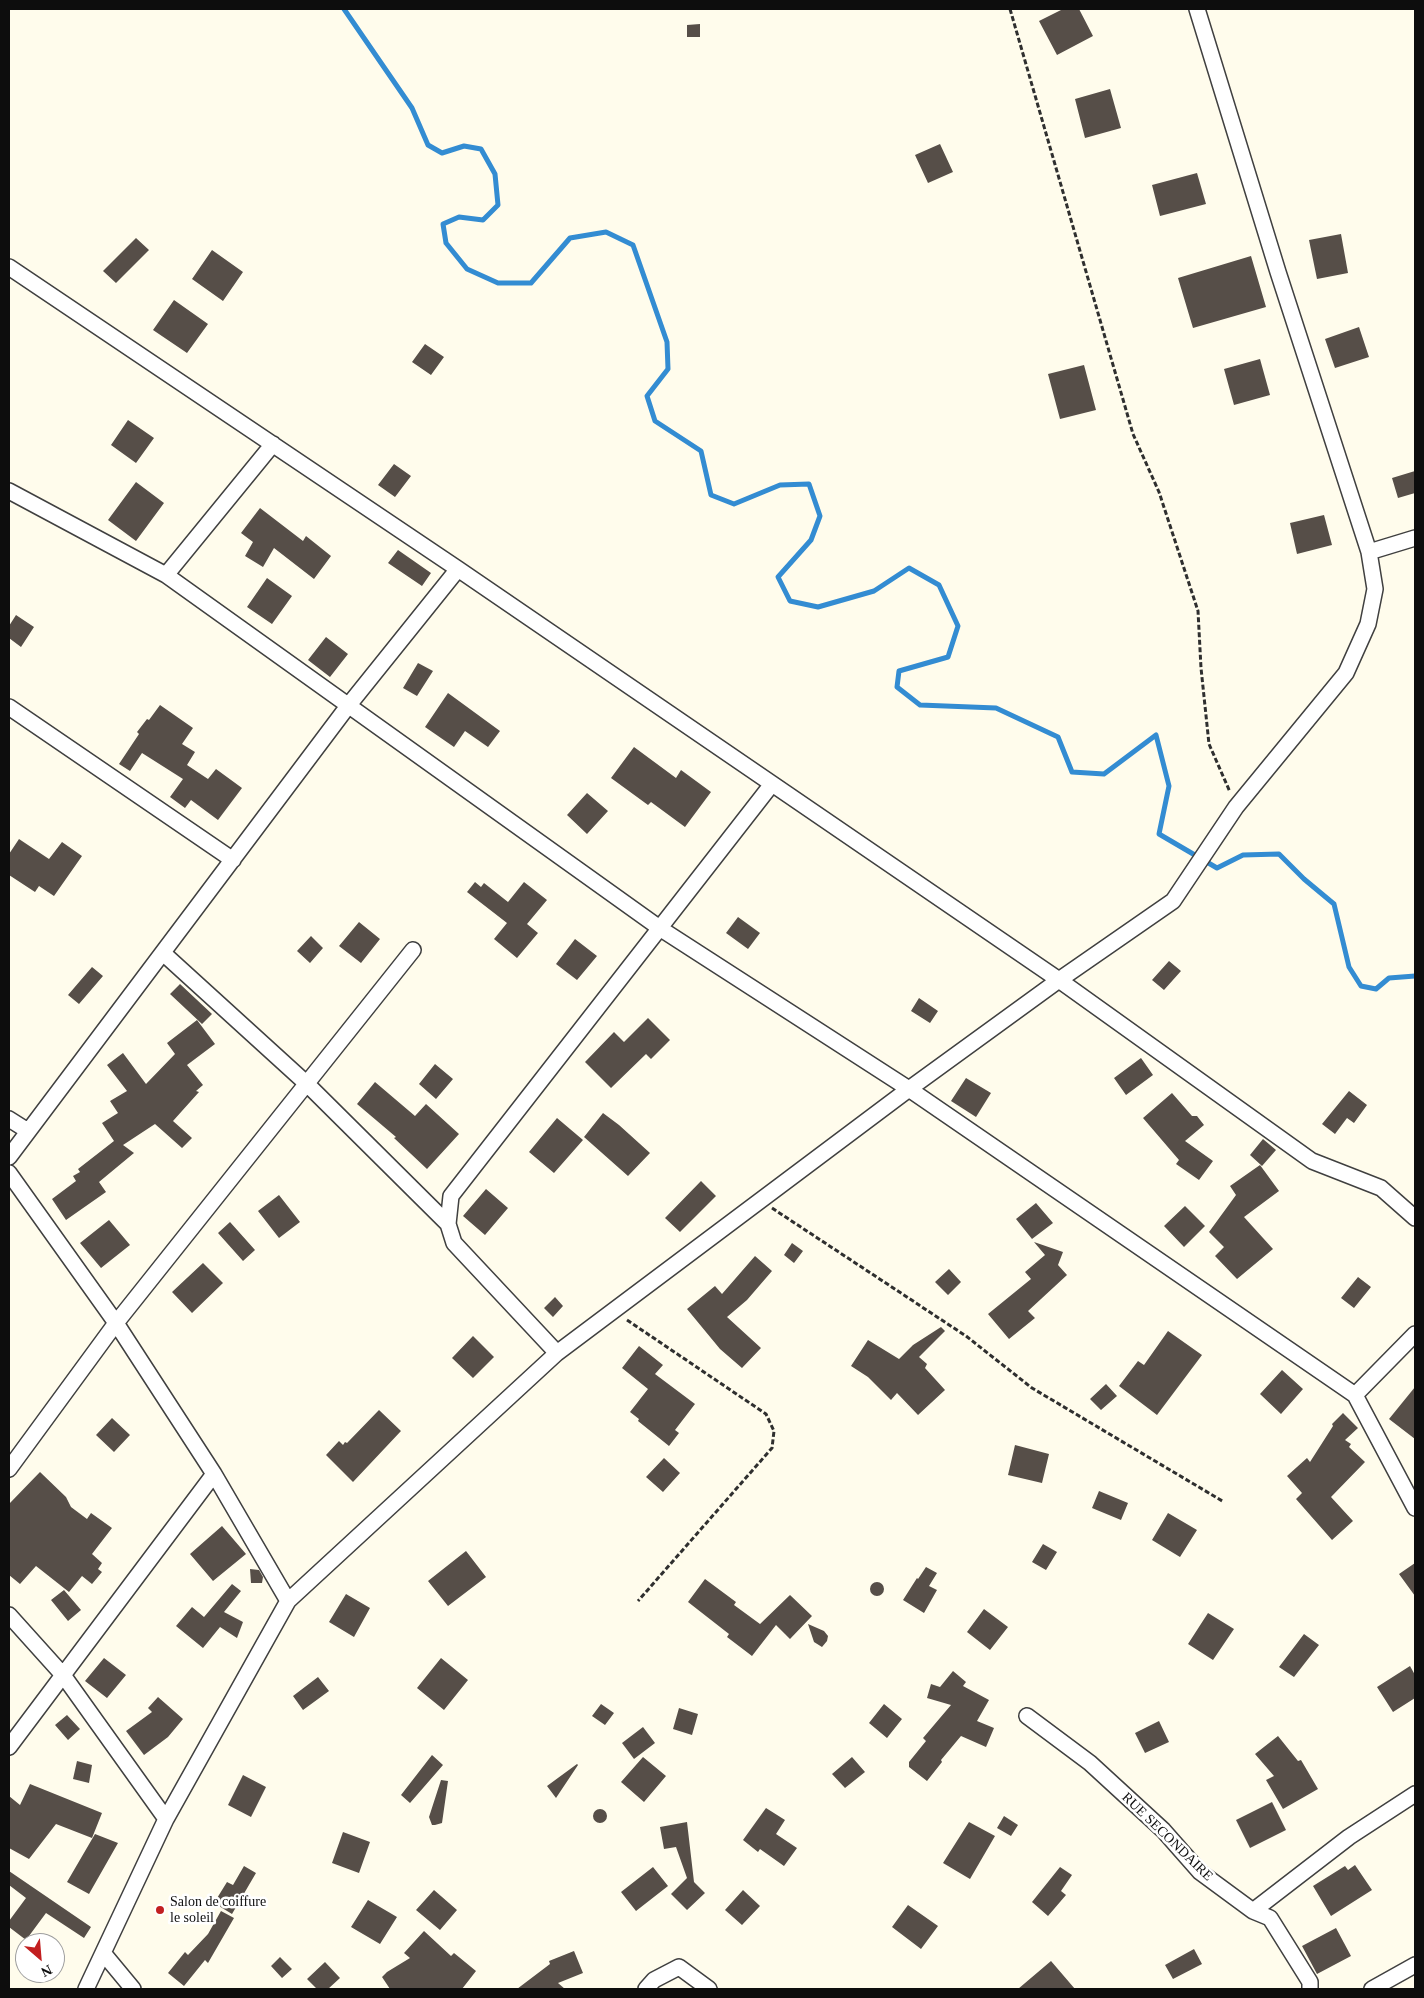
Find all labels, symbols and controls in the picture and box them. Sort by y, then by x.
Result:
street label: RUE SECONDAIRE [1118,1789,1216,1885]
place label: Salon de coiffure le soleil [170,1894,266,1926]
marker: Salon de coiffure le soleil [154,1904,166,1916]
north arrow [15,1933,65,1983]
text: N [39,1962,54,1980]

